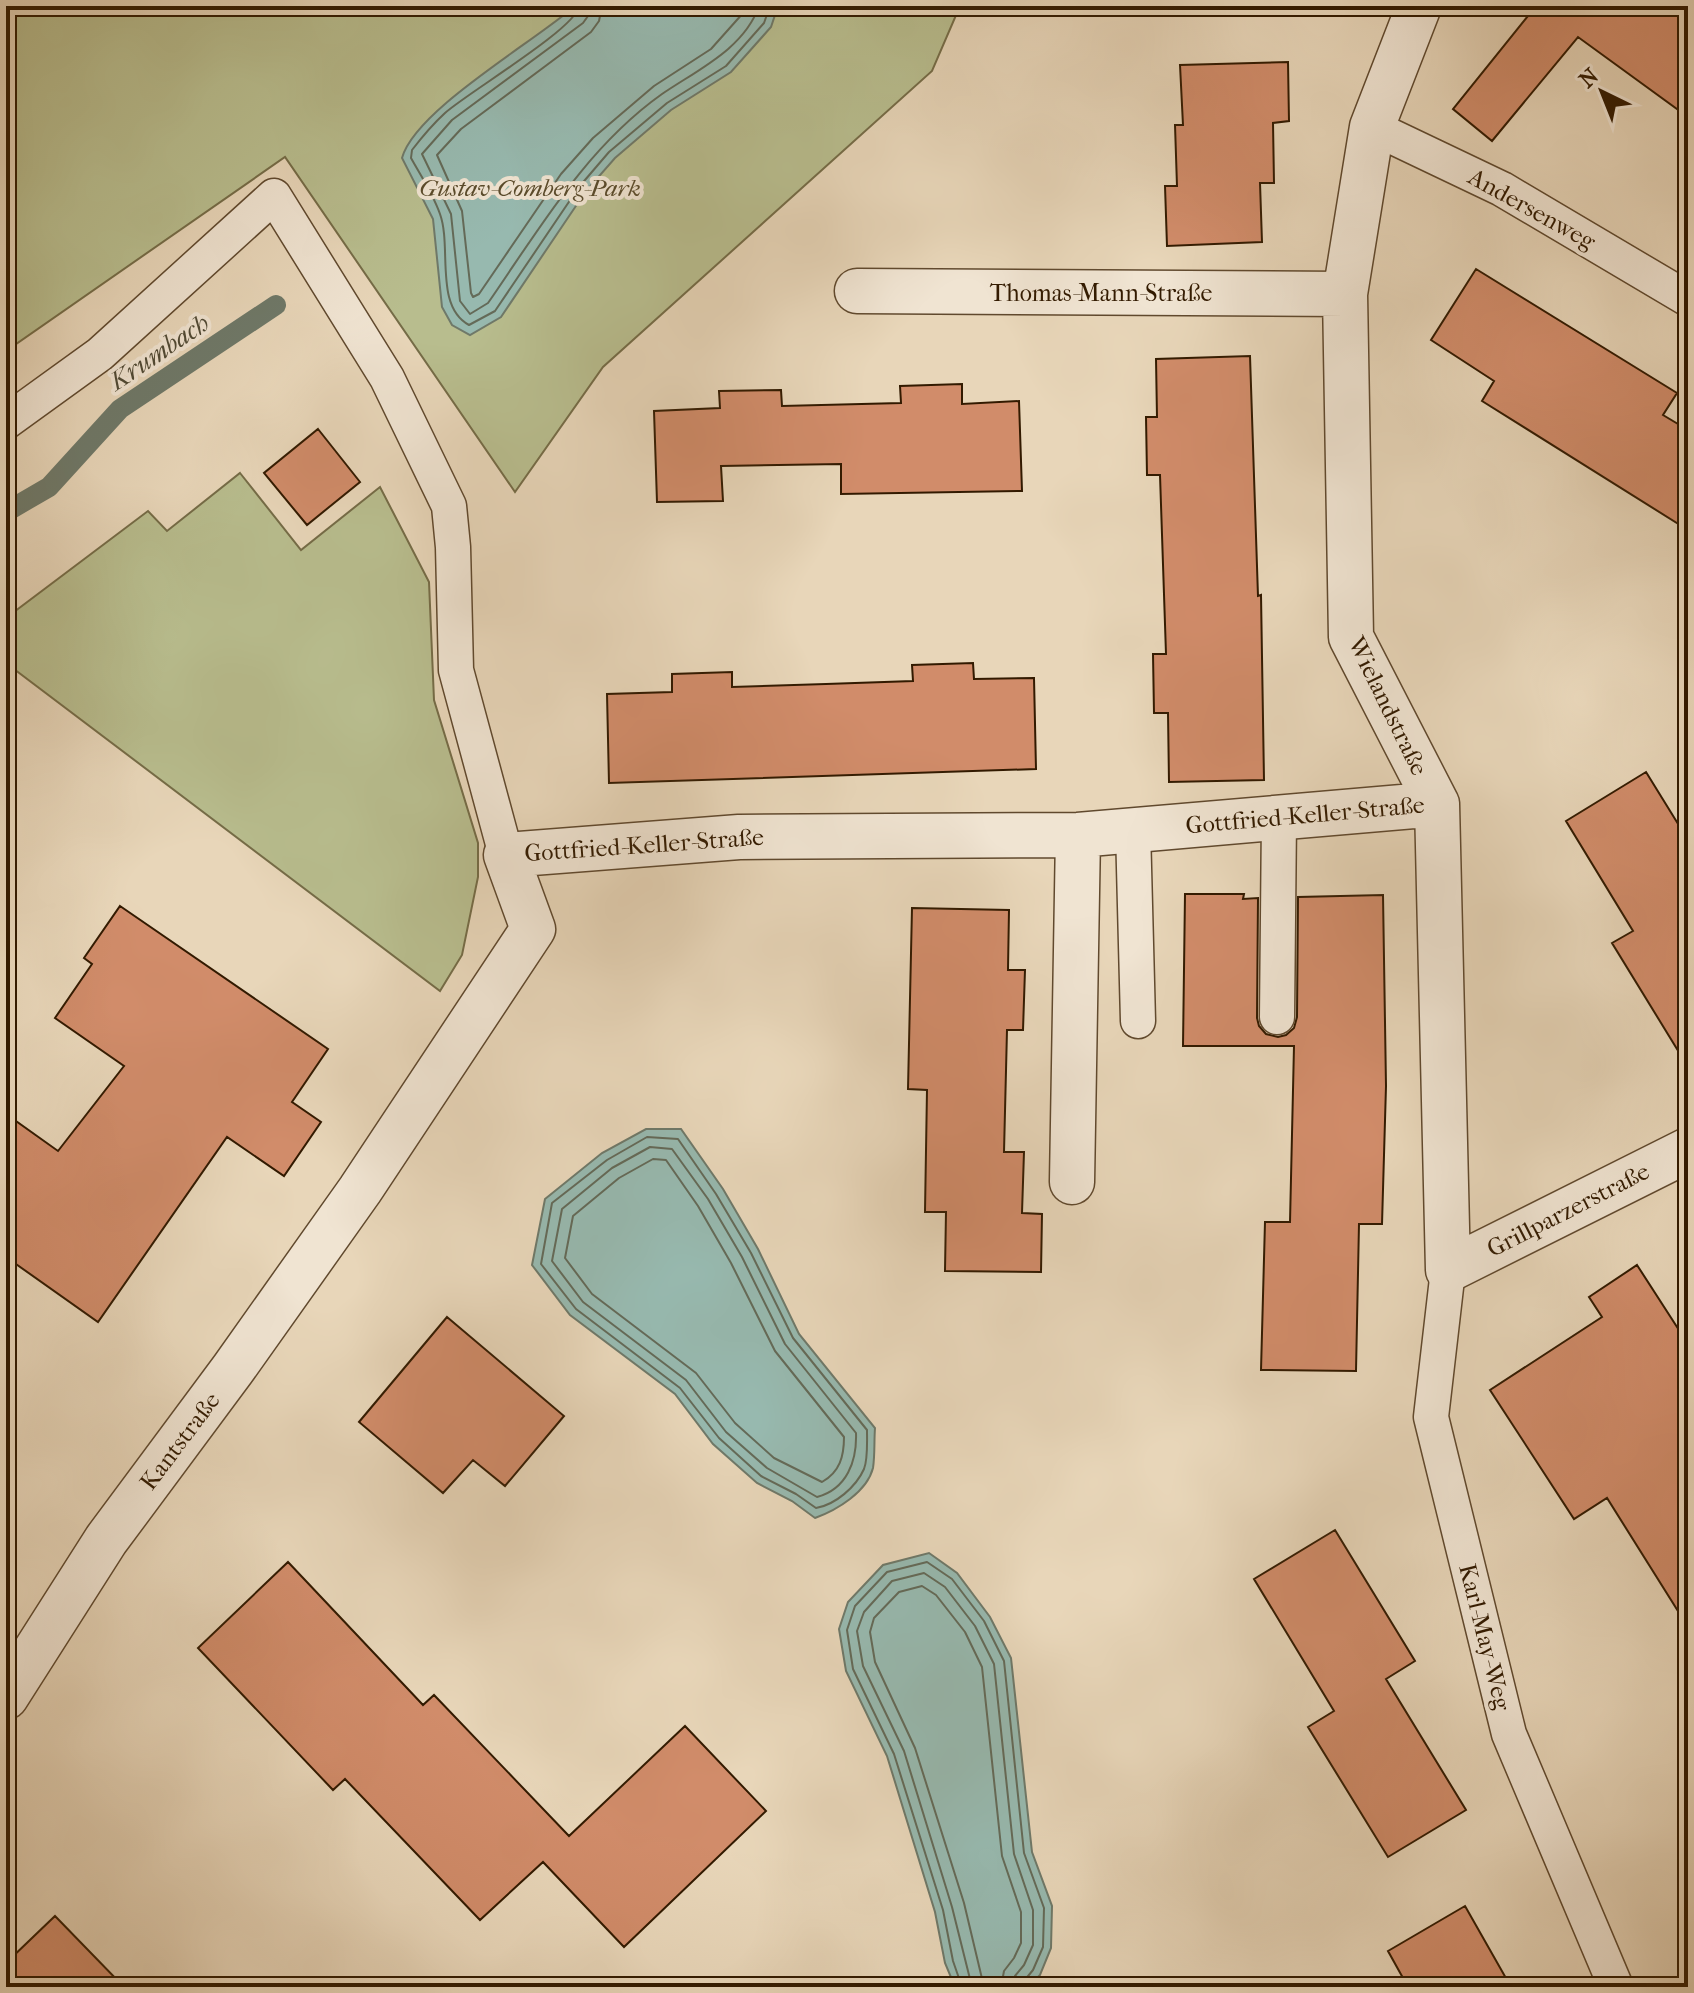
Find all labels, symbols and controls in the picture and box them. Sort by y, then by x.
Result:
north arrow [1562,52,1642,132]
text: N [1574,63,1604,93]
street label: Andersenweg [1463,162,1601,256]
park label: Gustav-Comberg-Park [419,174,641,202]
street label: Thomas-Mann-Straße [990,279,1212,307]
water label: Krumbach [101,307,215,398]
street label: Wielandstraße [1342,631,1434,780]
street label: Gottfried-Keller-Straße [1184,791,1426,839]
street label: Gottfried-Keller-Straße [523,823,765,867]
street label: Grillparzerstraße [1482,1157,1654,1263]
street label: Kantstraße [134,1387,226,1495]
street label: Karl-May-Weg [1453,1561,1517,1714]

